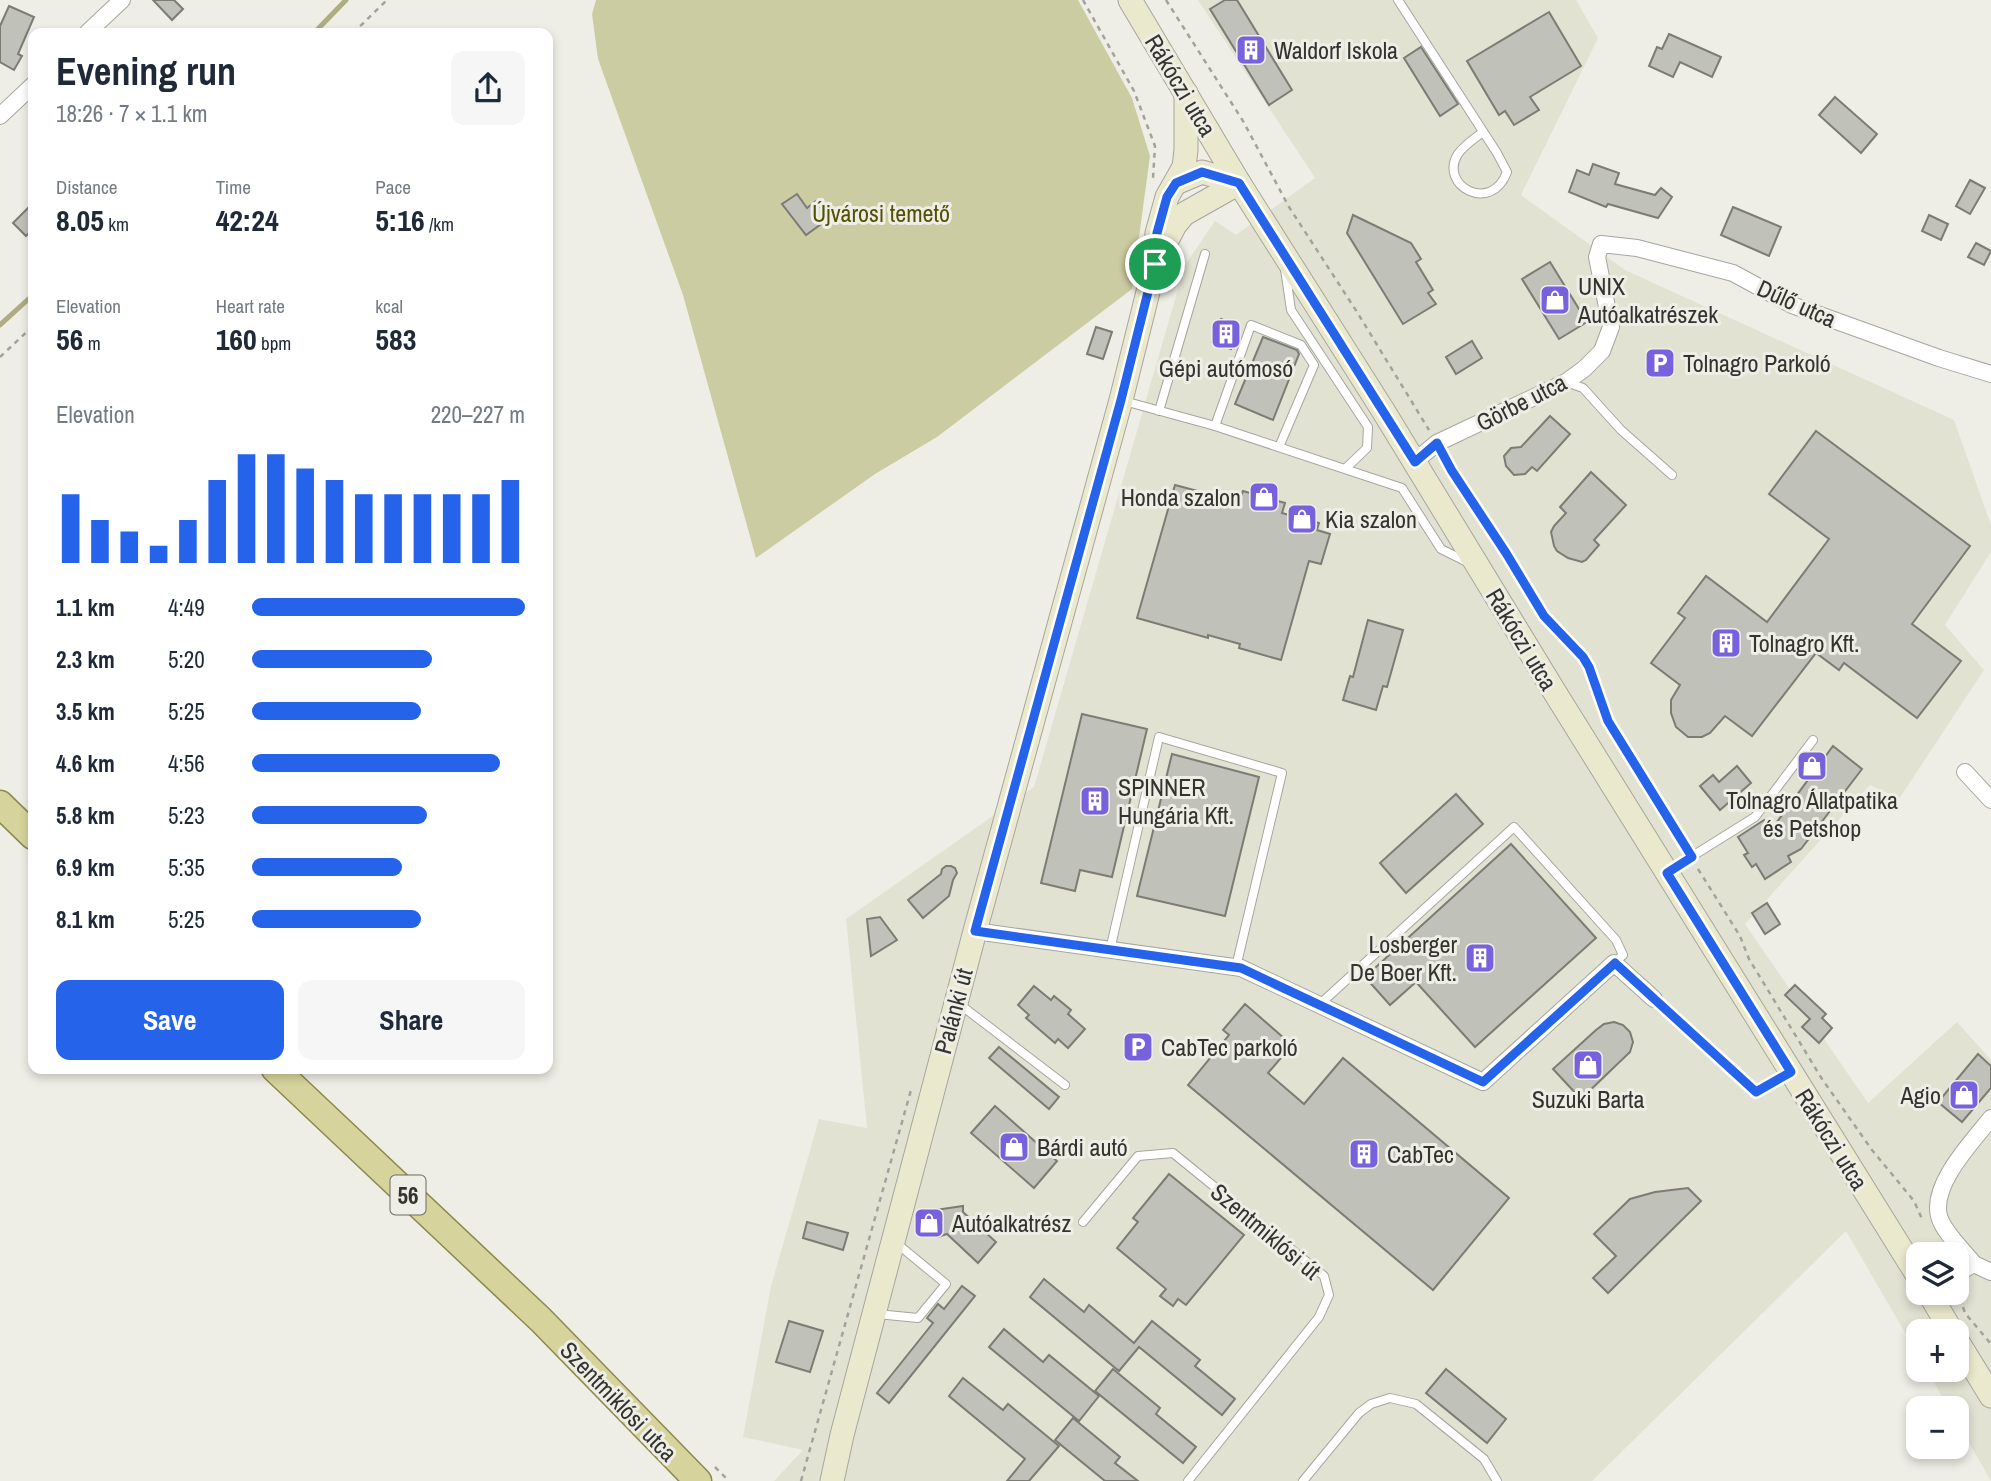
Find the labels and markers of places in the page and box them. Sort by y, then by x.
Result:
building icon: Waldorf Iskola [1234,33,1268,67]
place label: Waldorf Iskola [1274,34,1398,66]
pin [1125,234,1185,294]
place label: UNIX Autóalkatrészek [1577,270,1718,330]
shop icon: UNIX Autóalkatrészek [1538,283,1572,317]
building icon: Gépi autómosó [1209,317,1243,351]
parking icon: Tolnagro Parkoló [1643,346,1677,380]
place label: Tolnagro Parkoló [1683,347,1831,379]
place label: Gépi autómosó [1159,352,1293,384]
shop icon: Honda szalon [1247,480,1281,514]
place label: Honda szalon [1121,481,1241,513]
shop icon: Kia szalon [1285,502,1319,536]
place label: Kia szalon [1325,503,1417,535]
building icon: Tolnagro Kft. [1709,626,1743,660]
place label: Tolnagro Kft. [1749,627,1860,659]
shop icon: Tolnagro Állatpatika és Petshop [1795,749,1829,783]
place label: SPINNER Hungária Kft. [1118,771,1234,831]
building icon: SPINNER Hungária Kft. [1078,784,1112,818]
place label: Tolnagro Állatpatika és Petshop [1726,784,1898,844]
place label: Losberger De Boer Kft. [1350,928,1457,988]
building icon: Losberger De Boer Kft. [1463,941,1497,975]
parking icon: CabTec parkoló [1121,1030,1155,1064]
place label: CabTec parkoló [1161,1031,1298,1063]
shop icon: Suzuki Barta [1571,1048,1605,1082]
shop icon: Agio [1947,1078,1981,1112]
place label: Agio [1900,1079,1941,1111]
place label: Suzuki Barta [1532,1083,1644,1115]
shop icon: Bárdi autó [997,1130,1031,1164]
place label: Bárdi autó [1037,1131,1128,1163]
building icon: CabTec [1347,1137,1381,1171]
place label: CabTec [1387,1138,1454,1170]
shop icon: Autóalkatrész [912,1206,946,1240]
place label: Autóalkatrész [951,1207,1071,1239]

